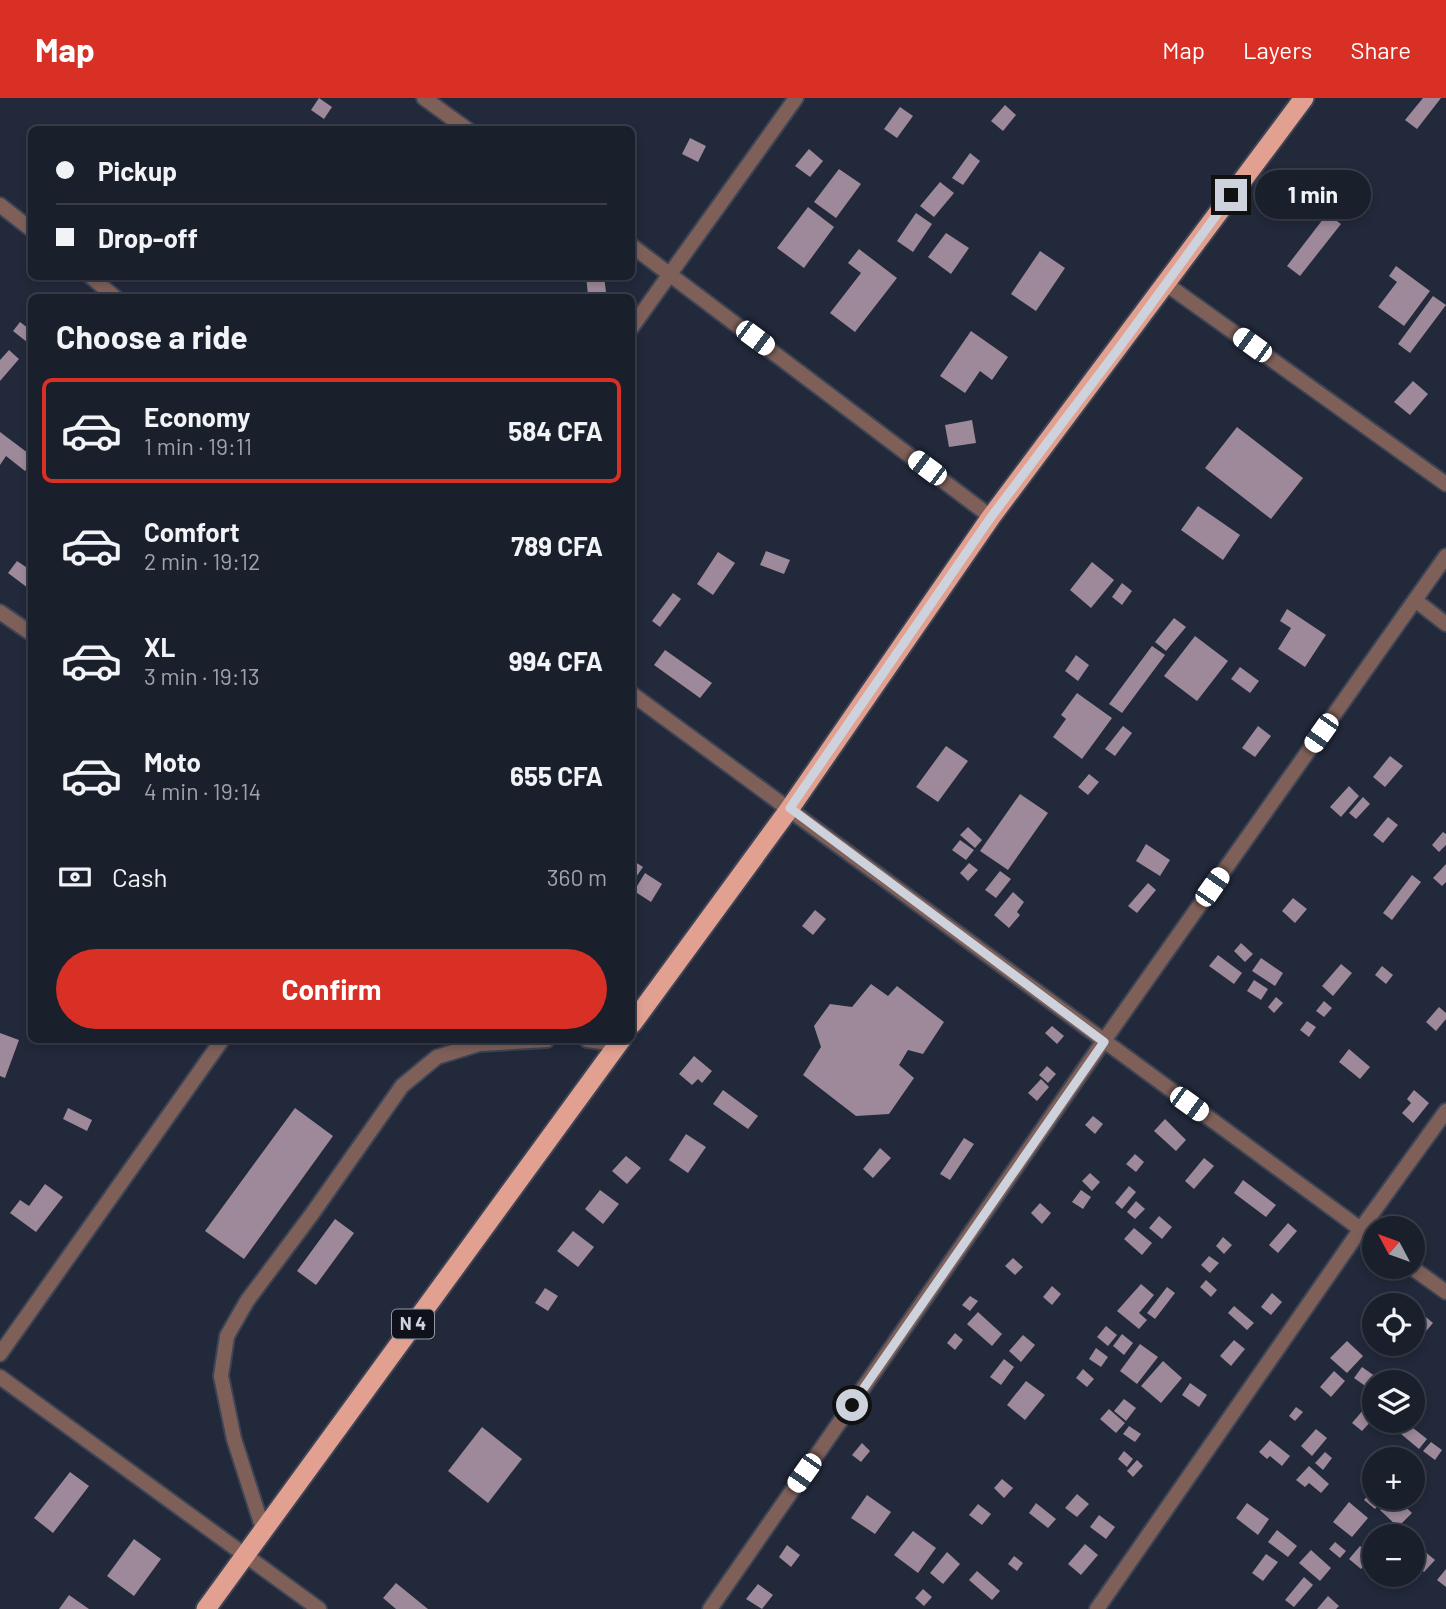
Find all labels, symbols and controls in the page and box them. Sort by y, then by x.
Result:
text: Map [35,29,95,69]
text: Map [1162,35,1205,64]
text: Layers [1243,35,1312,64]
text: Share [1350,35,1411,64]
text: Pickup [98,155,177,186]
callout: 1 min [1256,170,1371,220]
route end [1215,179,1247,211]
text: 1 min [1288,180,1338,208]
text: Drop-off [98,222,198,253]
text: Choose a ride [56,317,248,355]
car [732,317,779,359]
car [1229,324,1276,366]
icon: car [60,399,123,462]
text: Economy [144,401,250,432]
text: 584 CFA [508,415,603,446]
text: 1 min · 19:11 [144,432,252,460]
car [904,447,951,489]
icon: car [60,514,123,577]
text: Comfort [144,516,240,547]
text: 789 CFA [511,530,603,561]
text: 2 min · 19:12 [144,547,260,575]
icon: car [60,629,123,692]
text: XL [144,631,175,662]
text: 994 CFA [509,645,603,676]
text: 3 min · 19:13 [144,662,259,690]
car [1301,710,1342,756]
icon: car [60,744,123,807]
text: Moto [144,746,201,777]
text: 655 CFA [510,760,603,791]
text: 4 min · 19:14 [144,777,261,805]
icon: cash [56,858,94,896]
text: Cash [112,861,167,892]
text: 360 m [547,863,607,891]
car [1192,864,1233,910]
button: Confirm [56,949,607,1029]
car [1166,1083,1213,1125]
north arrow [1362,1216,1424,1279]
map controls [1362,1216,1425,1587]
button: locate [1362,1293,1425,1356]
road number: N 4 [392,1310,434,1338]
button: layers [1362,1370,1425,1433]
route start [836,1389,868,1421]
button: + [1362,1447,1425,1510]
car [784,1450,825,1496]
button: − [1362,1524,1425,1587]

